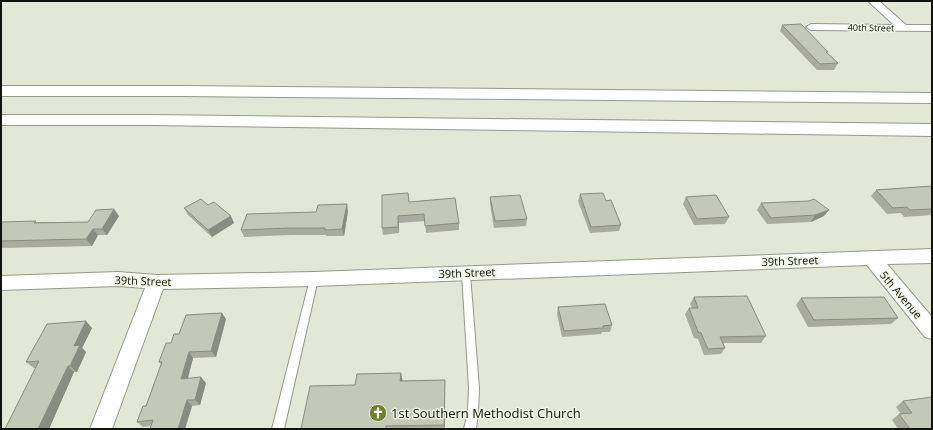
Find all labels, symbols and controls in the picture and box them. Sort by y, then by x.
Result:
street label: 40th Street [848,21,894,34]
street label: 39th Street [761,252,819,269]
street label: 39th Street [438,264,496,281]
street label: 5th Avenue [877,268,926,322]
street label: 39th Street [114,272,172,289]
church icon: 1st Southern Methodist Church [368,403,388,423]
place label: 1st Southern Methodist Church [391,404,581,422]

